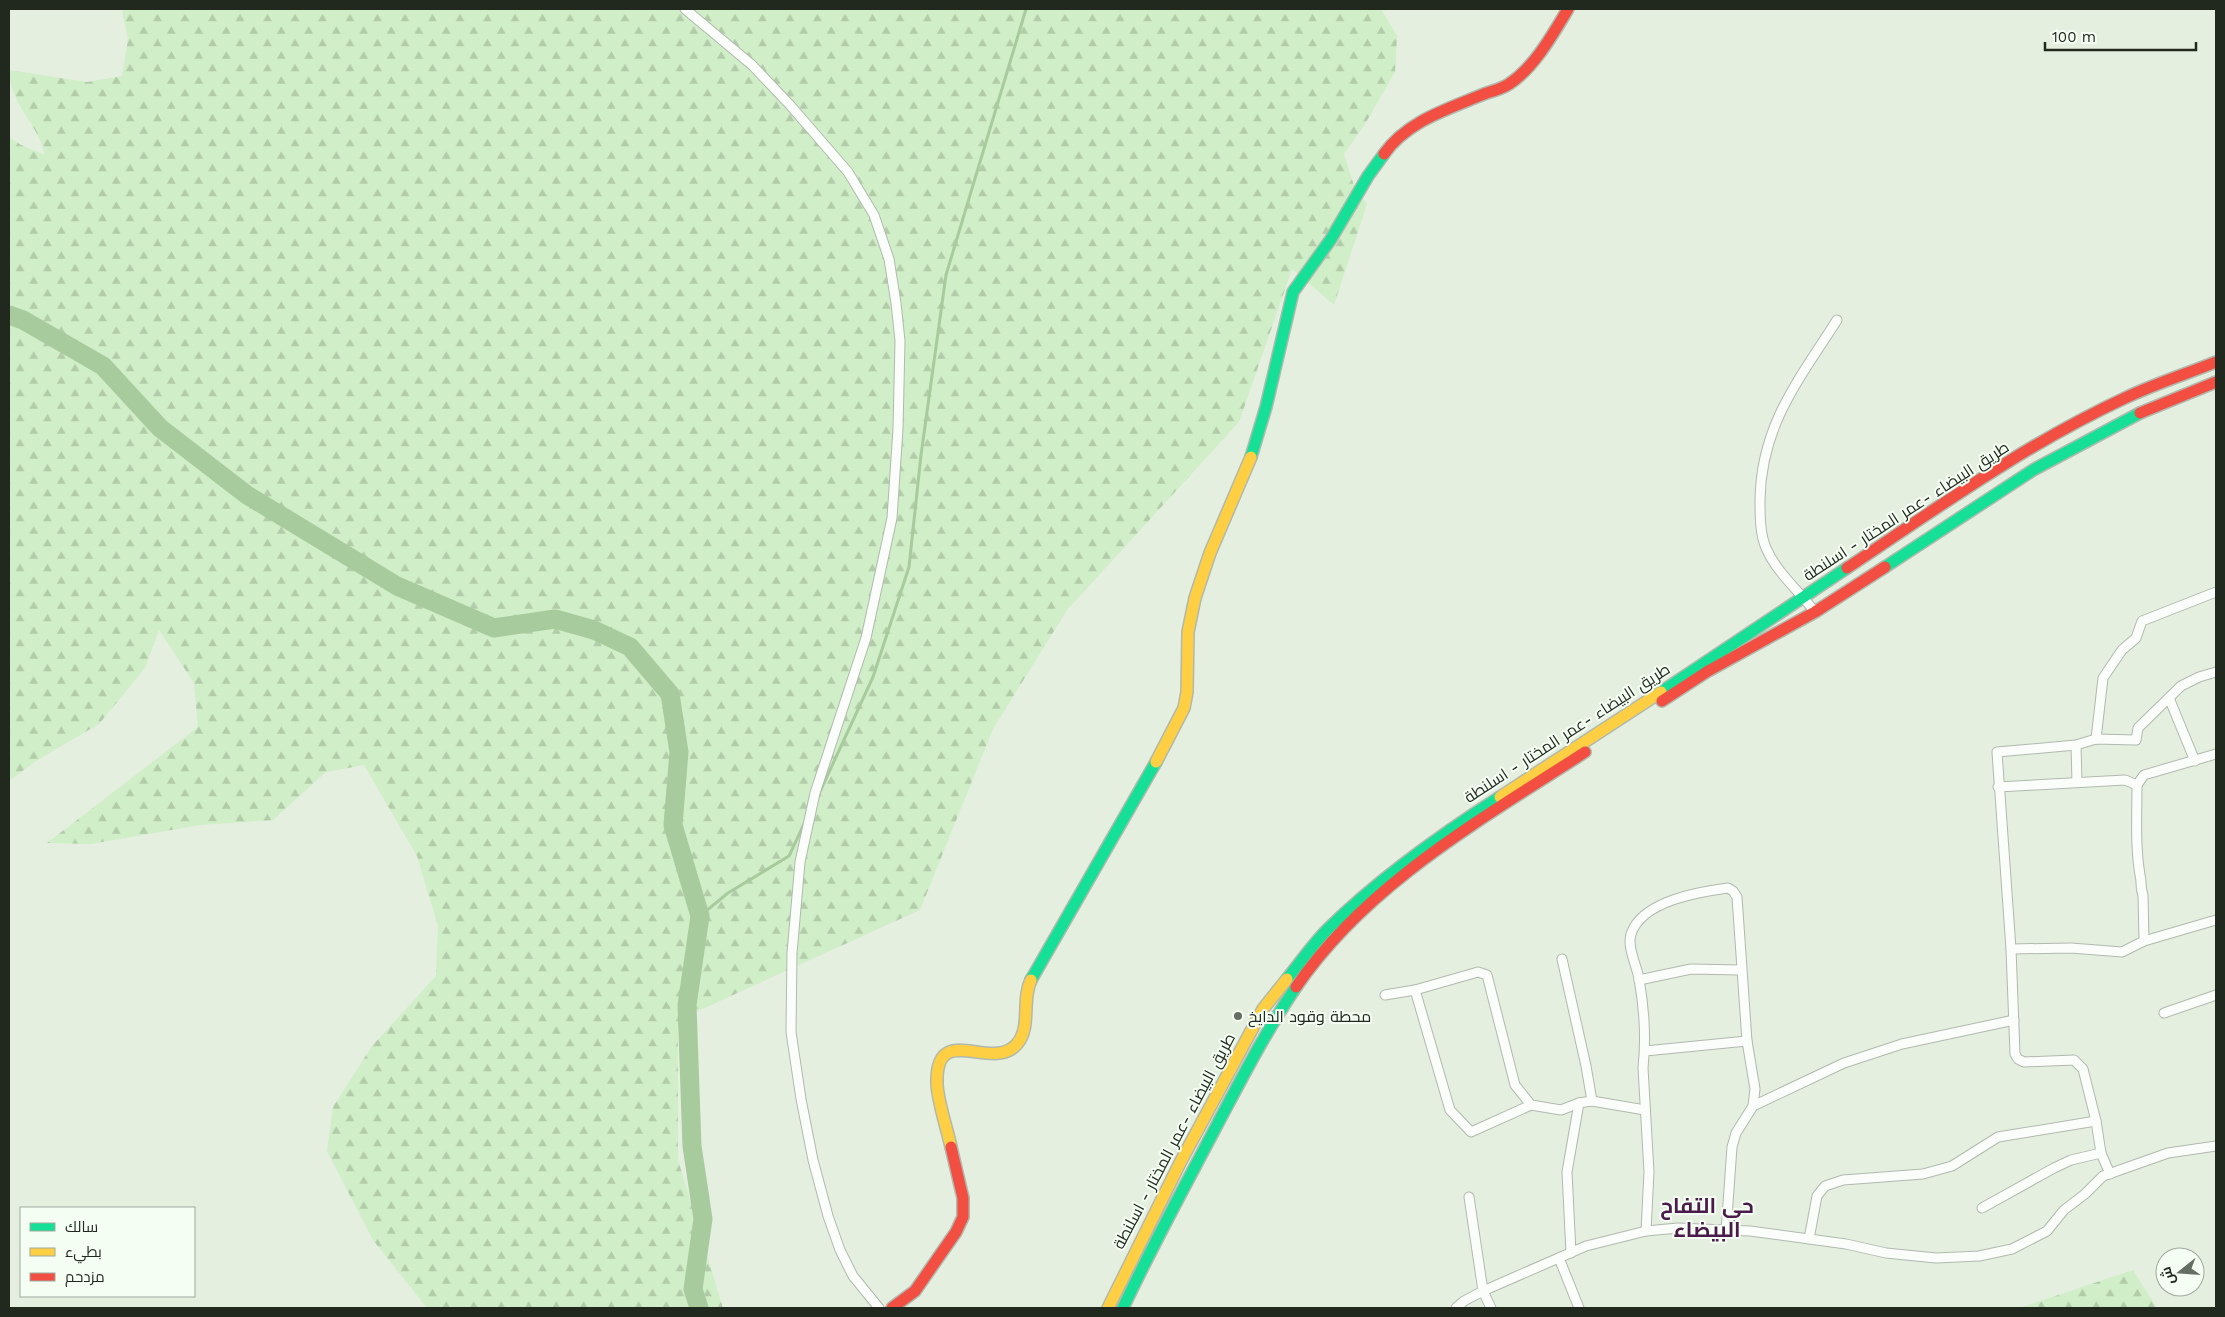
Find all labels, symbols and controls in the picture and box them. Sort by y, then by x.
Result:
scale bar [2045,20,2196,52]
text: 100 m [2052,28,2096,46]
street label: طريق البيضاء -عمر المختار - اسلنطة [1800,437,2013,586]
street label: طريق البيضاء -عمر المختار - اسلنطة [1461,659,1674,808]
place label: محطة وقود الدايخ [1248,1007,1371,1028]
marker: محطة وقود الدايخ [1232,1010,1244,1022]
street label: طريق البيضاء -عمر المختار - اسلنطة [1109,1030,1240,1253]
district label: حي التفاح البيضاء [1660,1193,1754,1242]
legend [20,1207,195,1297]
text: سالك [65,1218,98,1236]
text: بطيء [65,1243,102,1264]
north arrow [2155,1247,2205,1297]
text: ش [2157,1265,2179,1287]
text: مزدحم [65,1268,105,1287]

